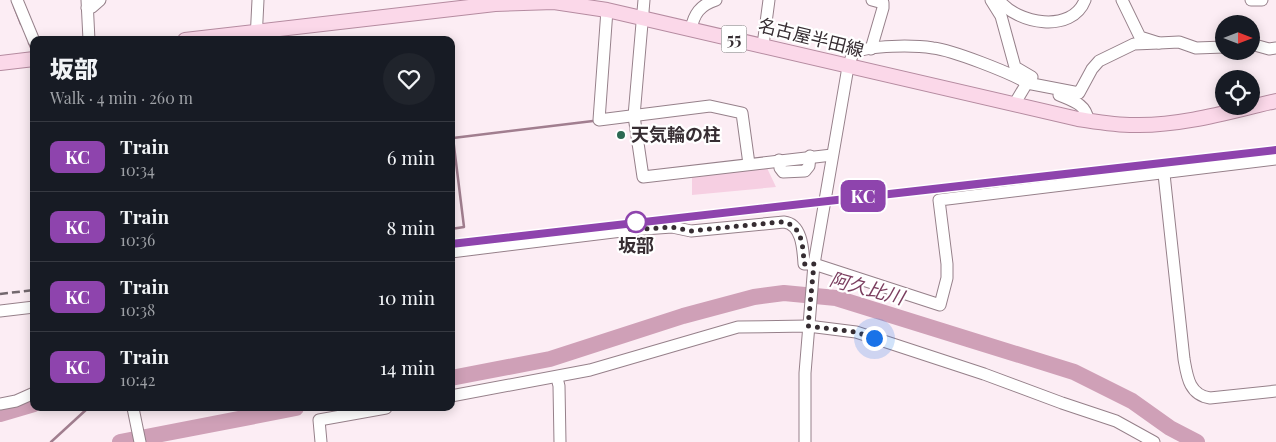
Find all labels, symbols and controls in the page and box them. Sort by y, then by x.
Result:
street label: 名古屋半田線 [756,12,867,62]
north arrow [1215,15,1260,60]
map controls [1215,15,1260,115]
road number: 55 [722,26,746,52]
text: 坂部 [50,52,98,84]
button: heart [383,53,435,105]
button: locate [1215,70,1260,115]
text: Walk · 4 min · 260 m [50,87,193,108]
place label: 天気輪の柱 [631,122,721,146]
marker: 天気輪の柱 [615,129,627,141]
text: Train [120,133,169,159]
text: 6 min [387,144,435,170]
text: KC [65,145,90,169]
text: 10:34 [120,159,155,180]
line badge: KC [840,180,886,212]
text: KC [851,184,875,208]
text: Train [120,203,169,229]
marker: 坂部 [625,211,647,233]
text: 8 min [387,214,435,240]
text: KC [65,215,90,239]
text: 10:36 [120,229,155,250]
place label: 坂部 [618,233,654,257]
water label: 阿久比川 [827,265,909,310]
text: Train [120,273,169,299]
text: 10 min [378,284,435,310]
text: KC [65,285,90,309]
text: 10:38 [120,299,155,320]
your location [862,326,887,351]
text: Train [120,343,169,369]
text: 14 min [380,354,435,380]
text: KC [65,355,90,379]
text: 10:42 [120,369,155,390]

